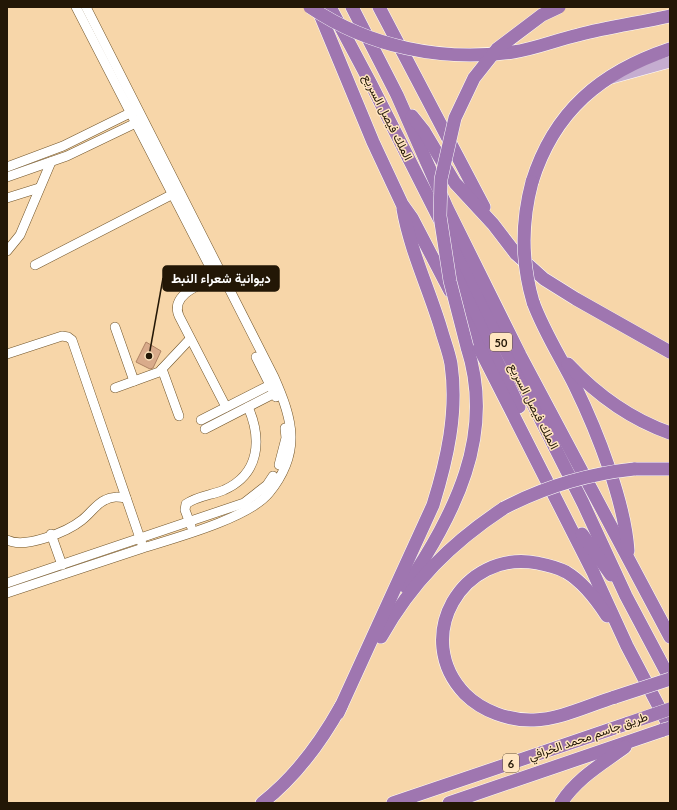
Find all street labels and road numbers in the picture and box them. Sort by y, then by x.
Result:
street label: الملك فيصل السريع [358,71,416,164]
road number: 50 [490,333,512,351]
street label: الملك فيصل السريع [504,360,562,453]
street label: طريق جاسم محمد الخرافي [526,708,651,766]
road number: 6 [503,754,519,772]

